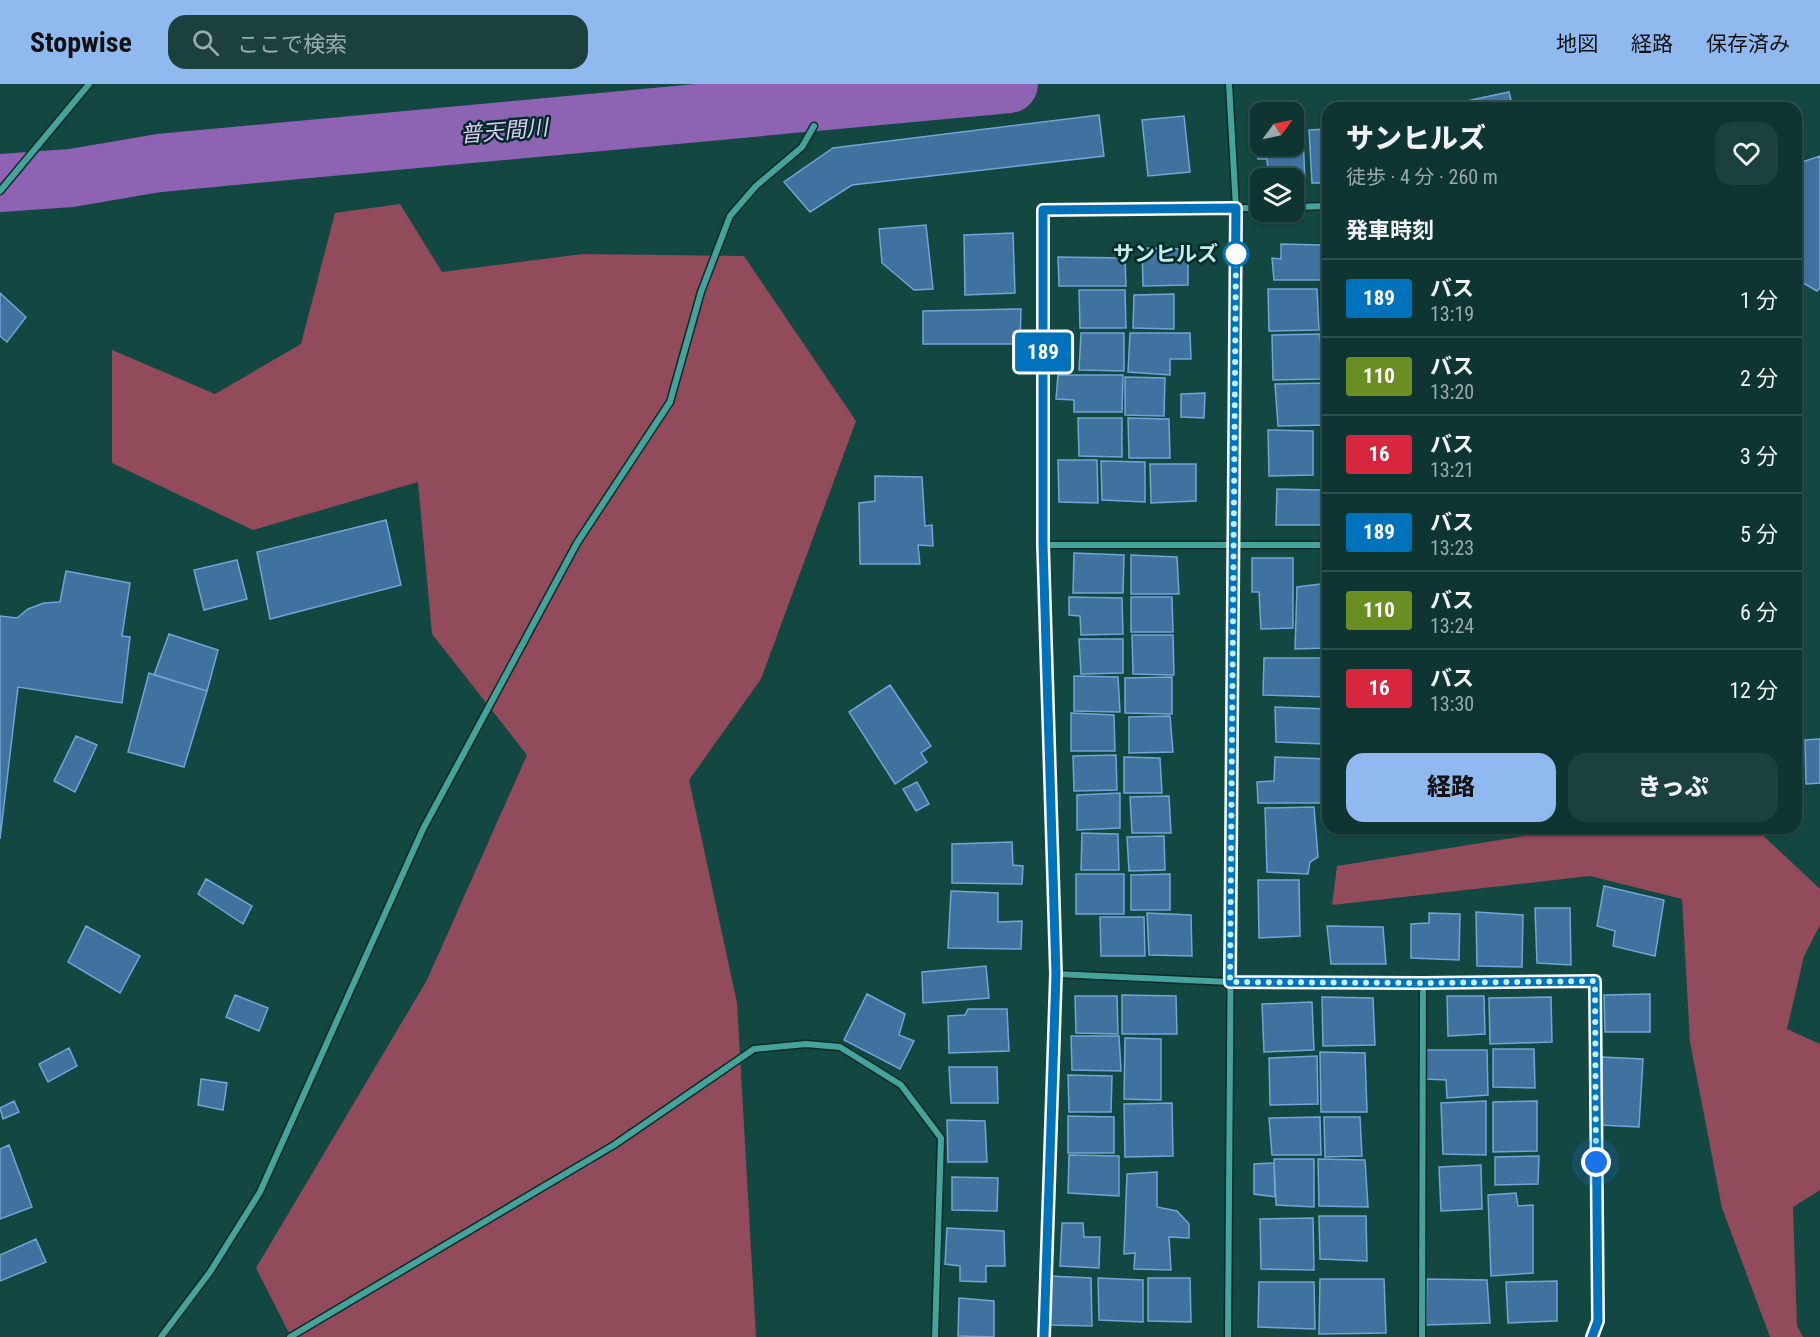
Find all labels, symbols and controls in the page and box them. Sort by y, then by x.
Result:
search box [168,15,588,69]
text: Stopwise [30,26,132,59]
icon: search [189,26,222,59]
text: ここで検索 [237,32,347,57]
text: 地図 [1556,32,1598,56]
text: 経路 [1631,32,1673,56]
text: 保存済み [1706,32,1790,56]
north arrow [1250,102,1304,156]
map controls [1250,102,1304,222]
water label: 普天間川 [459,115,551,147]
text: サンヒルズ [1346,122,1486,155]
button: heart [1715,122,1778,185]
text: 徒歩 · 4 分 · 260 m [1346,165,1498,189]
button: layers [1250,168,1304,222]
text: 発車時刻 [1346,218,1434,243]
marker: サンヒルズ [1223,241,1249,267]
place label: サンヒルズ [1113,242,1218,266]
text: バス [1430,276,1474,301]
text: 189 [1363,286,1395,310]
text: 1 分 [1740,288,1778,313]
text: 13:19 [1430,302,1474,326]
line badge: 189 [1008,332,1078,372]
text: 189 [1027,340,1059,364]
text: バス [1430,354,1474,379]
text: 110 [1363,364,1395,388]
text: 2 分 [1740,366,1778,391]
text: 13:20 [1430,380,1474,404]
text: バス [1430,432,1474,457]
text: 16 [1368,442,1390,466]
text: 3 分 [1740,444,1778,469]
text: 13:21 [1430,458,1474,482]
text: バス [1430,510,1474,535]
text: 189 [1363,520,1395,544]
text: 5 分 [1740,522,1778,547]
text: 13:23 [1430,536,1474,560]
text: バス [1430,588,1474,613]
text: 110 [1363,598,1395,622]
text: 6 分 [1740,600,1778,625]
text: 13:24 [1430,614,1474,638]
text: バス [1430,666,1474,691]
text: 16 [1368,676,1390,700]
text: 12 分 [1729,678,1778,703]
text: 13:30 [1430,692,1474,716]
button: 経路 [1346,753,1556,822]
button: きっぷ [1568,753,1778,822]
your location [1581,1147,1611,1177]

